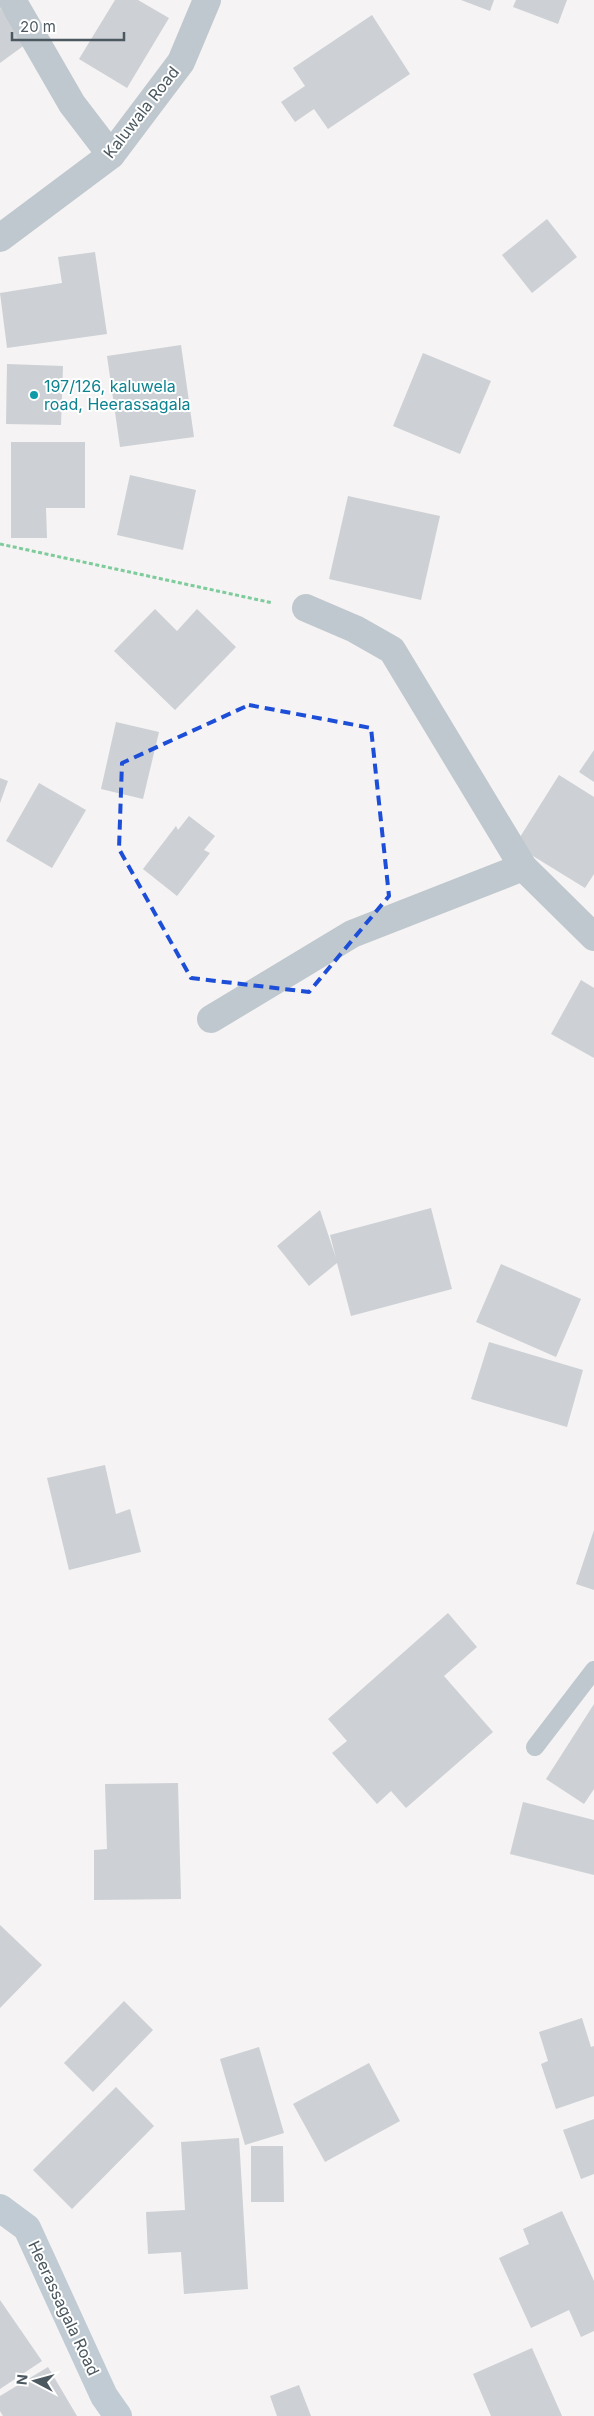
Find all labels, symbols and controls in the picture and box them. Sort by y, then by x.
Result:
scale bar [12,10,125,42]
text: 20 m [20,17,56,36]
street label: Kaluwala Road [99,62,183,162]
place label: 197/126, kaluwela road, Heerassagala [44,376,190,414]
marker: 197/126, kaluwela road, Heerassagala [28,389,40,401]
street label: Heerassagala Road [24,2238,104,2378]
north arrow [10,2356,60,2406]
text: N [13,2373,31,2386]

